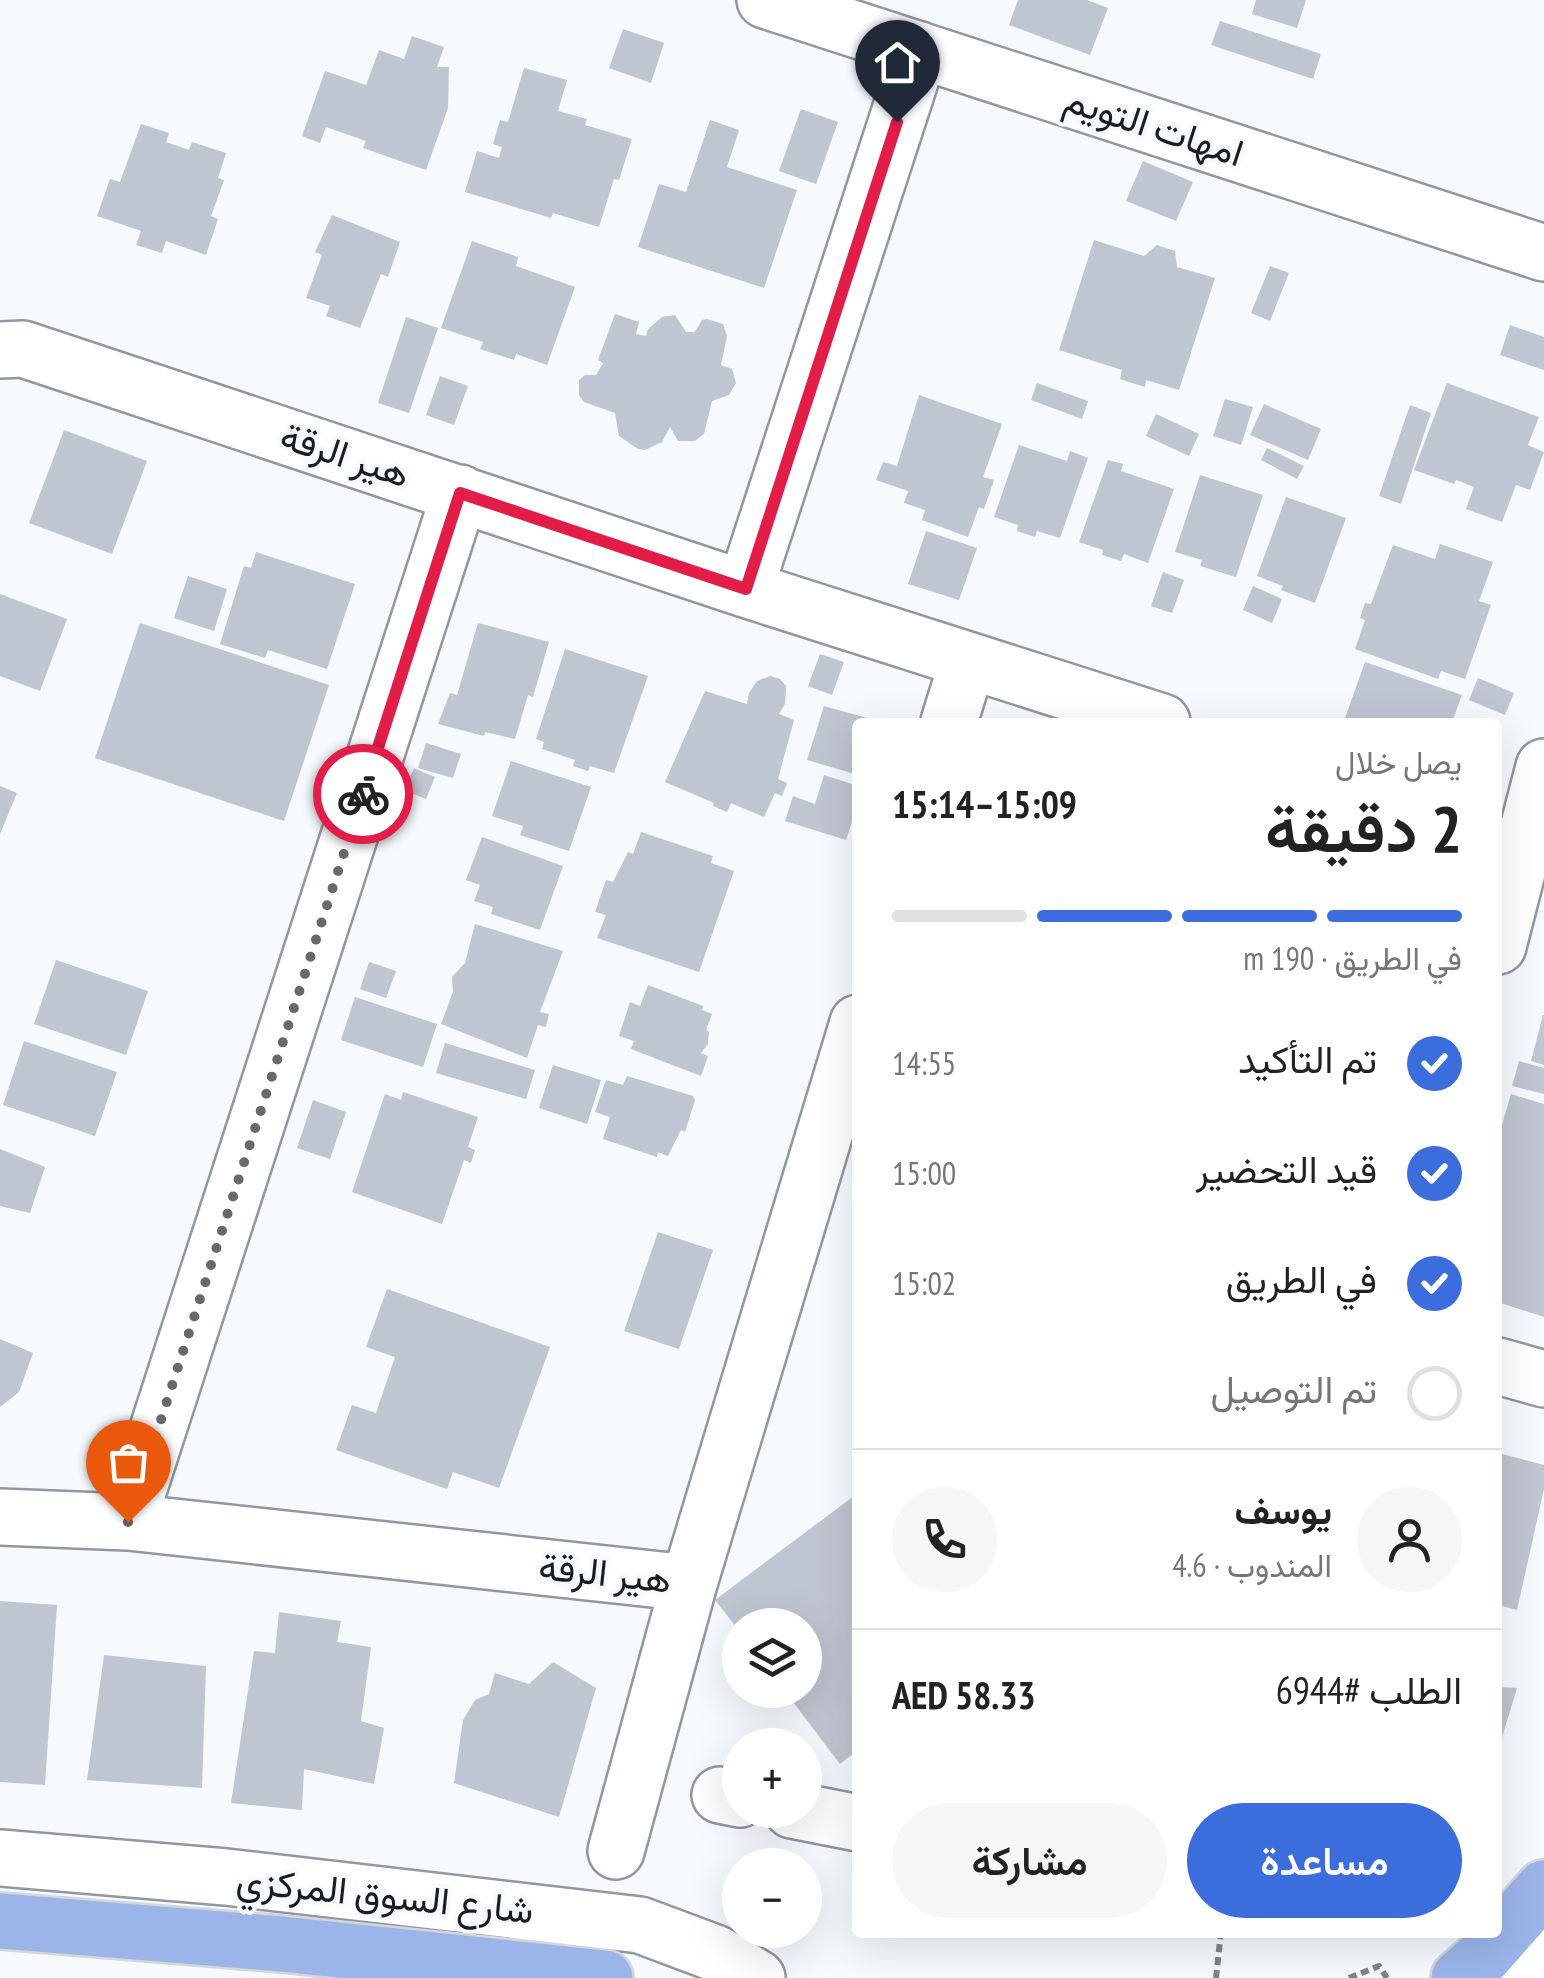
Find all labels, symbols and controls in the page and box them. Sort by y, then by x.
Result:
pin [855,20,940,123]
icon: home [870,35,925,90]
street label: امهات التويم [1058,73,1250,178]
street label: هير الرقة [275,410,416,497]
text: يصل خلال [1335,741,1462,783]
courier [313,744,413,844]
icon: bike [336,767,391,822]
text: 15:09–15:14 [892,779,1077,828]
text: 2 دقيقة [1265,786,1462,870]
text: في الطريق · 190 m [1243,937,1462,979]
text: تم التأكيد [1238,1034,1377,1083]
icon: check [1407,1036,1462,1091]
text: 14:55 [892,1042,956,1084]
text: قيد التحضير [1196,1144,1377,1193]
icon: check [1407,1146,1462,1201]
text: 15:00 [892,1152,956,1194]
text: في الطريق [1226,1254,1377,1303]
icon: check [1407,1256,1462,1311]
text: 15:02 [892,1262,956,1304]
text: تم التوصيل [1211,1364,1377,1413]
pin [86,1420,171,1523]
icon: bag [101,1435,156,1490]
text: يوسف [1235,1485,1332,1534]
button: phone [892,1487,997,1592]
button: person [1357,1487,1462,1592]
street label: هير الرقة [536,1540,674,1603]
text: المندوب · 4.6 [1172,1544,1332,1586]
map controls [722,1608,822,1948]
button: layers [722,1608,822,1708]
text: الطلب #6944 [1276,1665,1462,1714]
text: AED 58.33 [892,1670,1036,1719]
button: + [722,1728,822,1828]
button: مشاركة [892,1803,1167,1918]
button: مساعدة [1187,1803,1462,1918]
button: − [722,1848,822,1948]
street label: شارع السوق المركزي [233,1854,536,1941]

